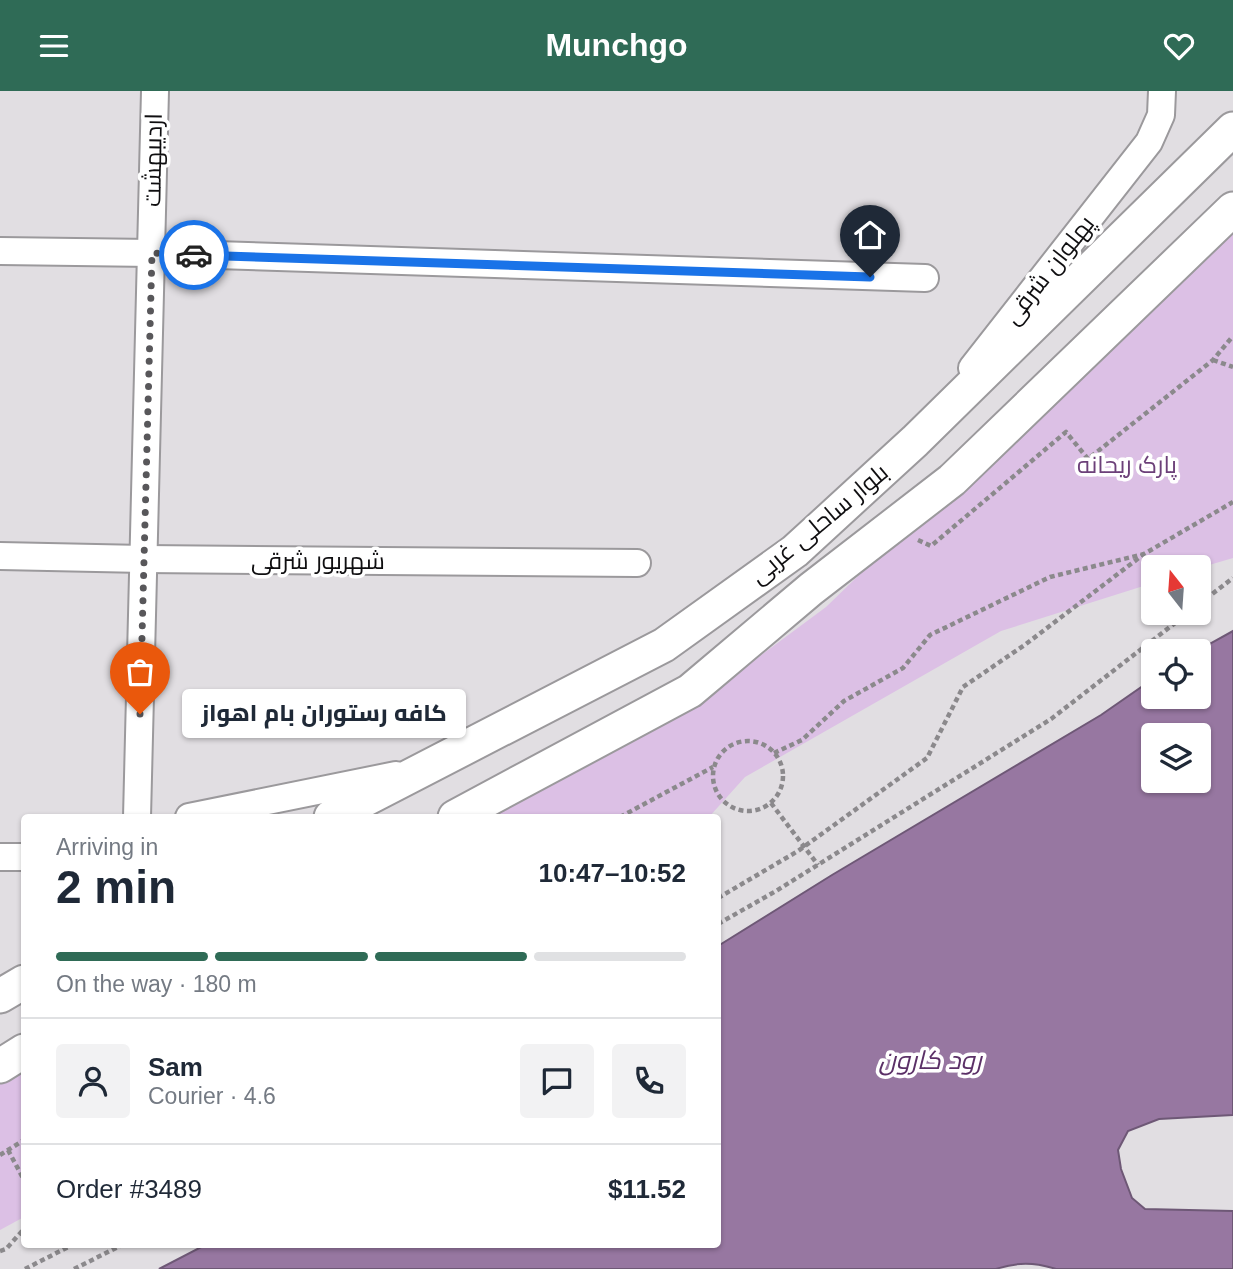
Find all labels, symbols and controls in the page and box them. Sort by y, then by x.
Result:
icon: menu [35,27,73,65]
text: Munchgo [545,27,688,63]
icon: heart [1160,27,1198,65]
street label: اردیبهشت [138,113,168,207]
pin [840,205,900,277]
street label: پهلوان شرقی [998,210,1102,331]
icon: home [851,216,889,254]
courier [159,220,229,290]
icon: car [175,236,213,274]
park label: پارک ریحانه [1077,451,1178,481]
street label: بلوار ساحلی غربی [744,458,894,590]
street label: شهریور شرقی [251,547,385,575]
north arrow [1141,555,1211,625]
map controls [1141,555,1211,793]
button: locate [1141,639,1211,709]
pin [110,642,170,714]
icon: bag [121,653,159,691]
callout: کافه رستوران بام اهواز [182,689,466,739]
text: کافه رستوران بام اهواز [201,700,447,726]
button: layers [1141,723,1211,793]
text: Arriving in [56,834,158,860]
text: 10:47–10:52 [539,858,686,888]
text: 2 min [56,861,176,913]
text: On the way · 180 m [56,971,257,997]
button: person [56,1044,130,1118]
button: chat [520,1044,594,1118]
button: phone [612,1044,686,1118]
water label: رود کارون [878,1045,984,1076]
text: Sam [148,1052,203,1082]
text: Courier · 4.6 [148,1083,276,1109]
text: Order #3489 [56,1174,202,1204]
text: $11.52 [608,1174,686,1204]

